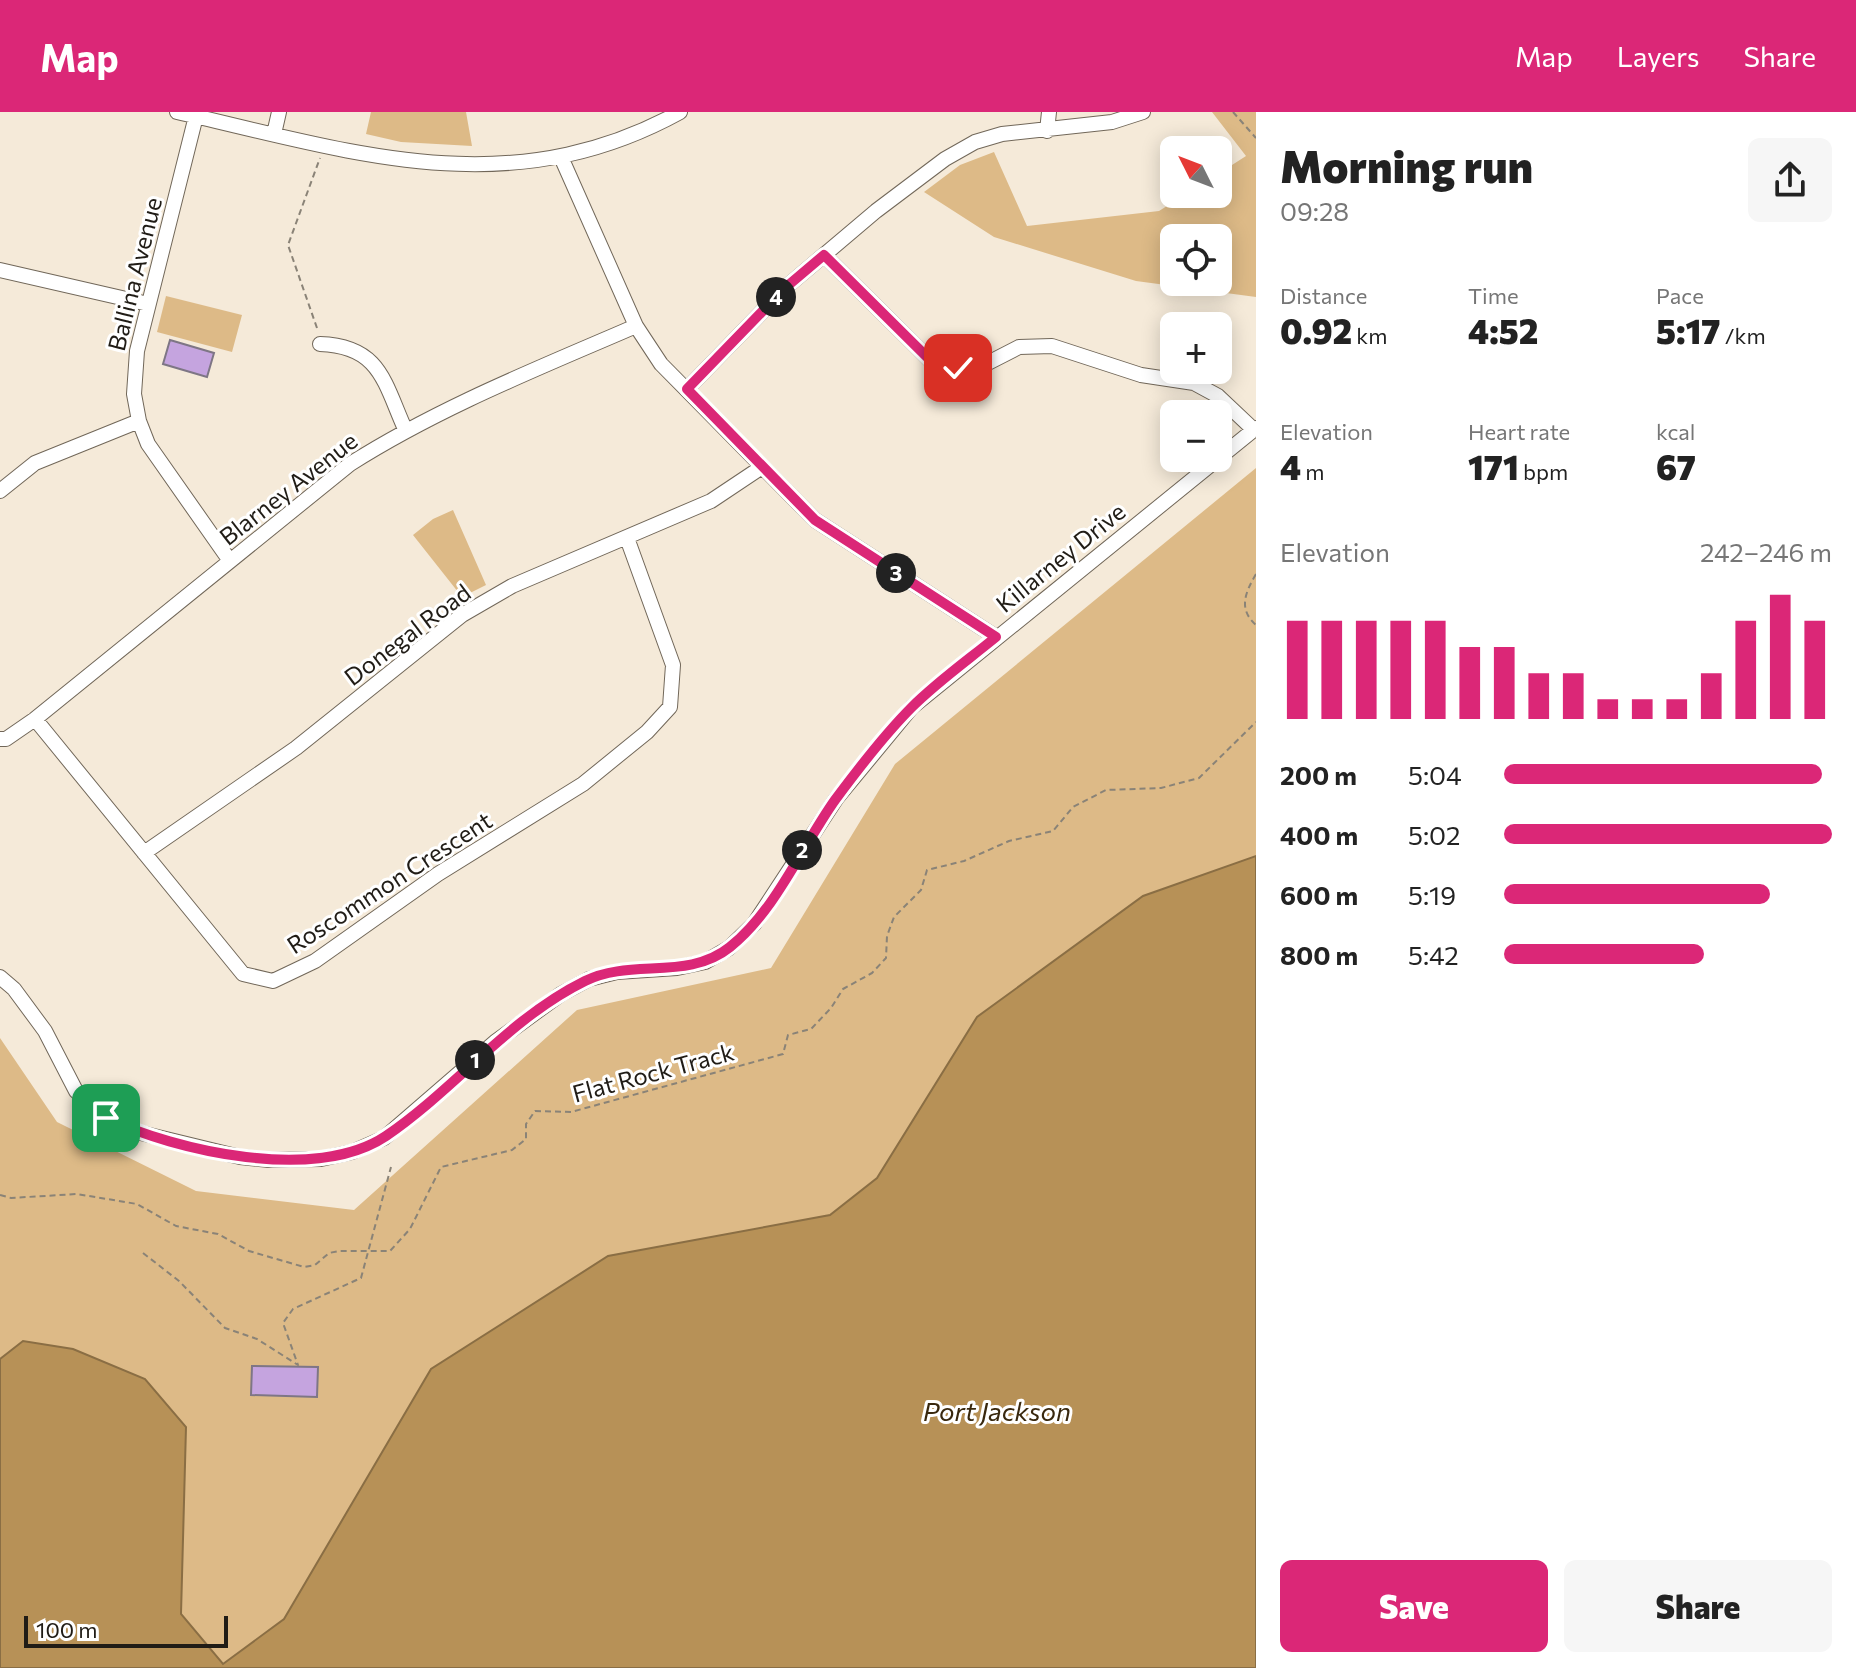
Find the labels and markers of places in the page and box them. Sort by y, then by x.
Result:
pin: 4 [756,277,796,317]
pin [924,334,992,402]
pin: 3 [876,553,916,593]
pin: 2 [782,830,822,870]
pin: 1 [455,1040,495,1080]
pin [72,1084,140,1152]

